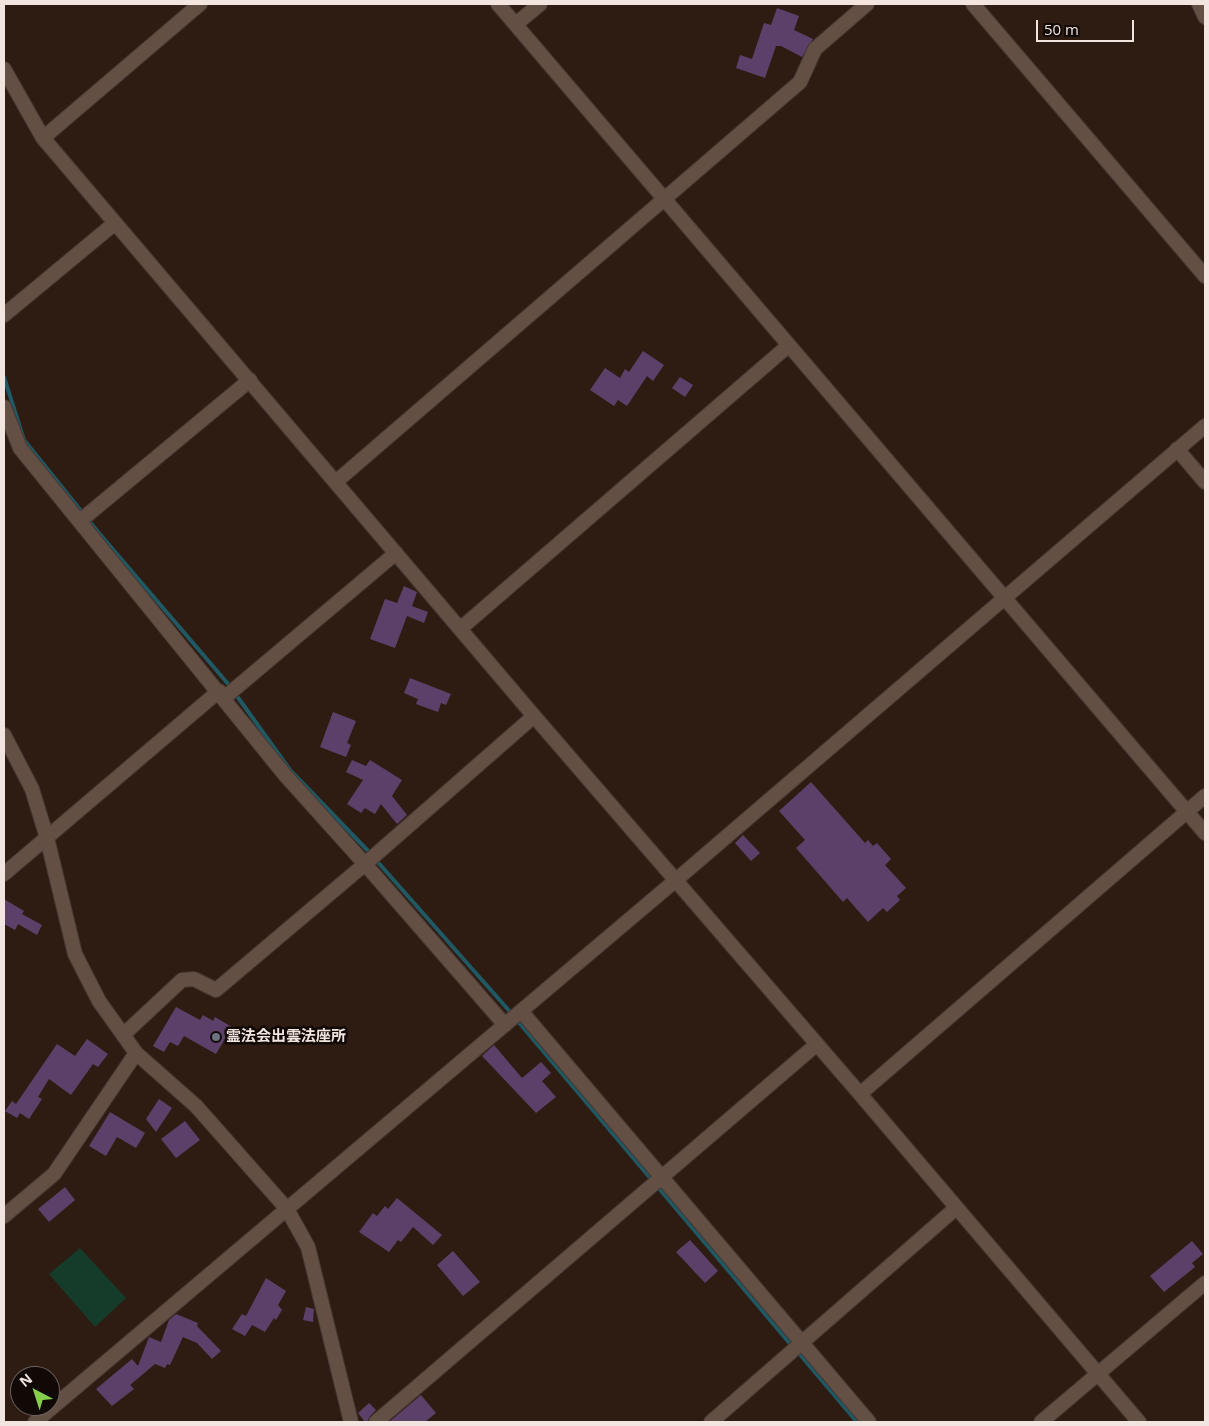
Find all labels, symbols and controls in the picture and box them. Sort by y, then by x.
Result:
scale bar [1039,10,1136,42]
text: 50 m [1044,19,1079,39]
place label: 霊法会出雲法座所 [226,1028,346,1046]
marker: 霊法会出雲法座所 [210,1031,222,1043]
north arrow [10,1366,60,1416]
text: N [15,1369,36,1391]

